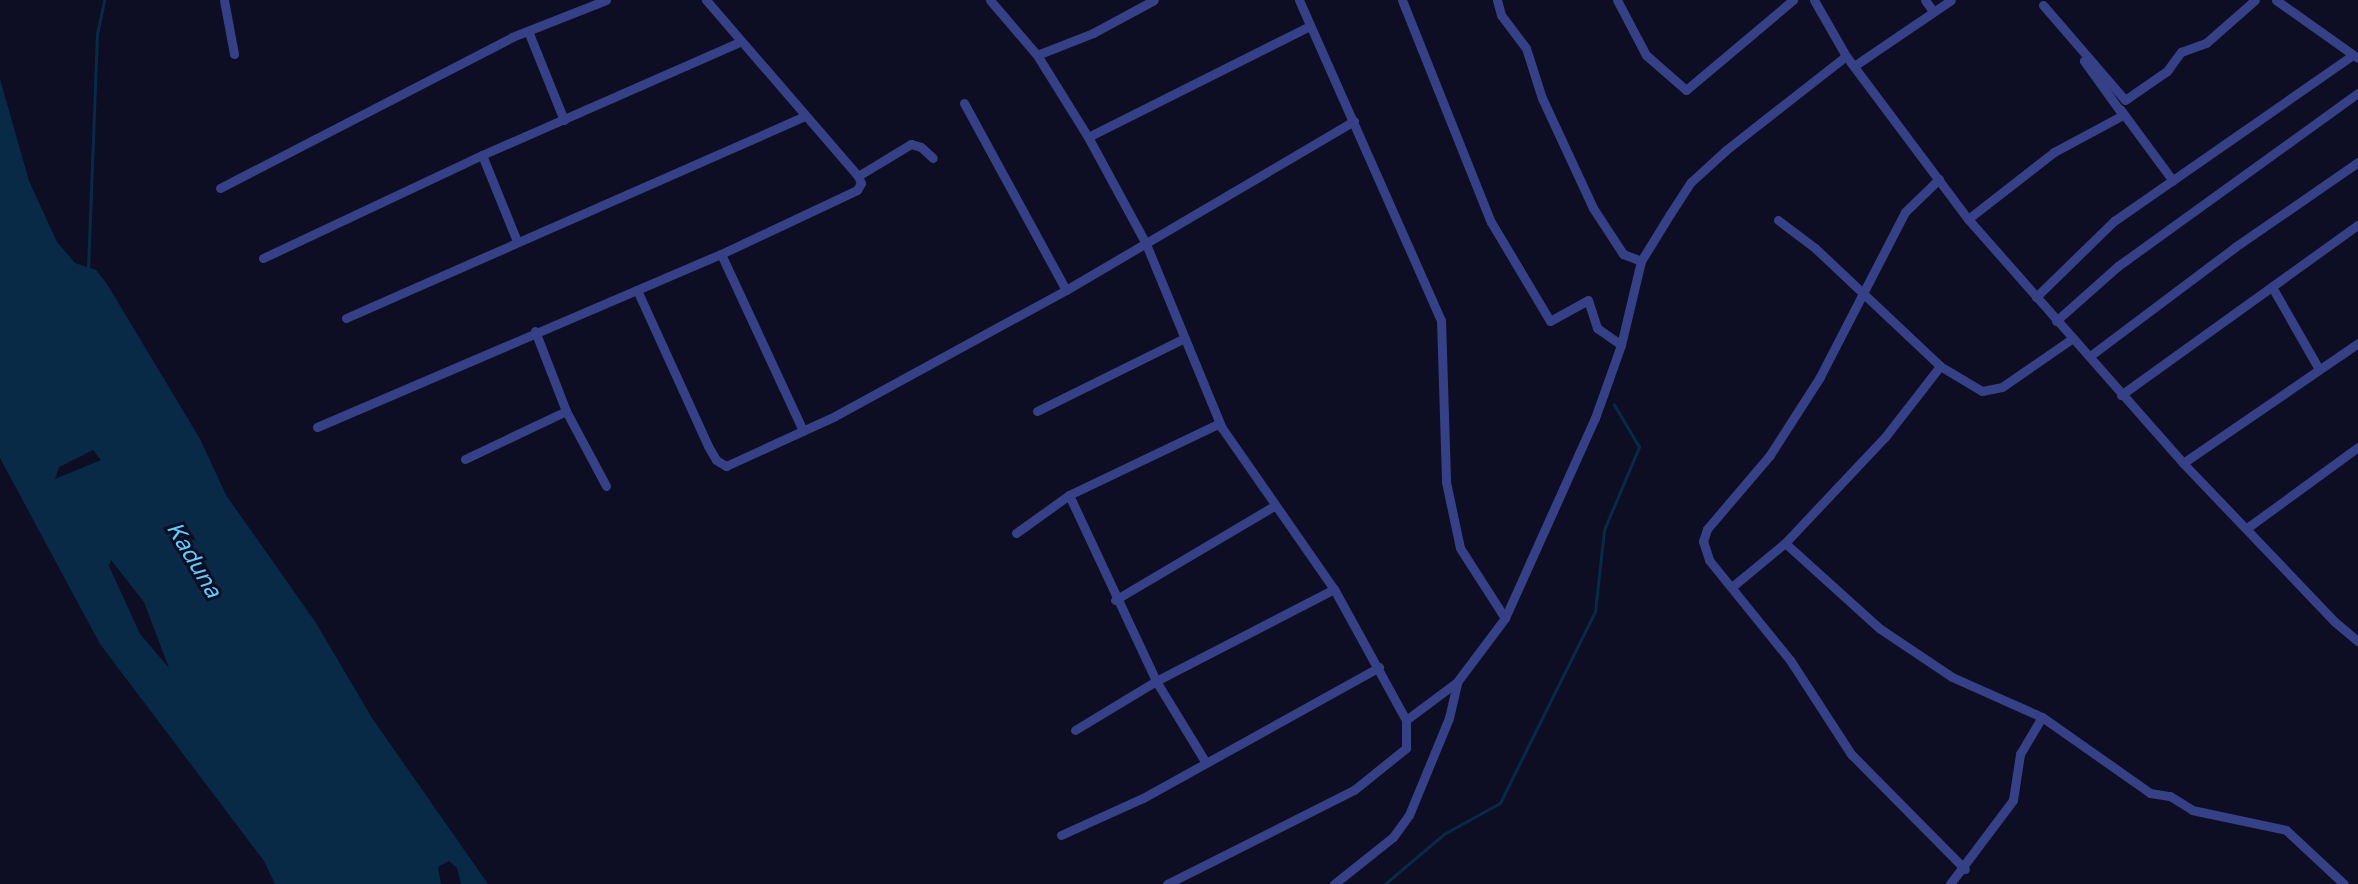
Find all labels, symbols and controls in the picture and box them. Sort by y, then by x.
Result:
water label: Kaduna [162,516,228,602]

